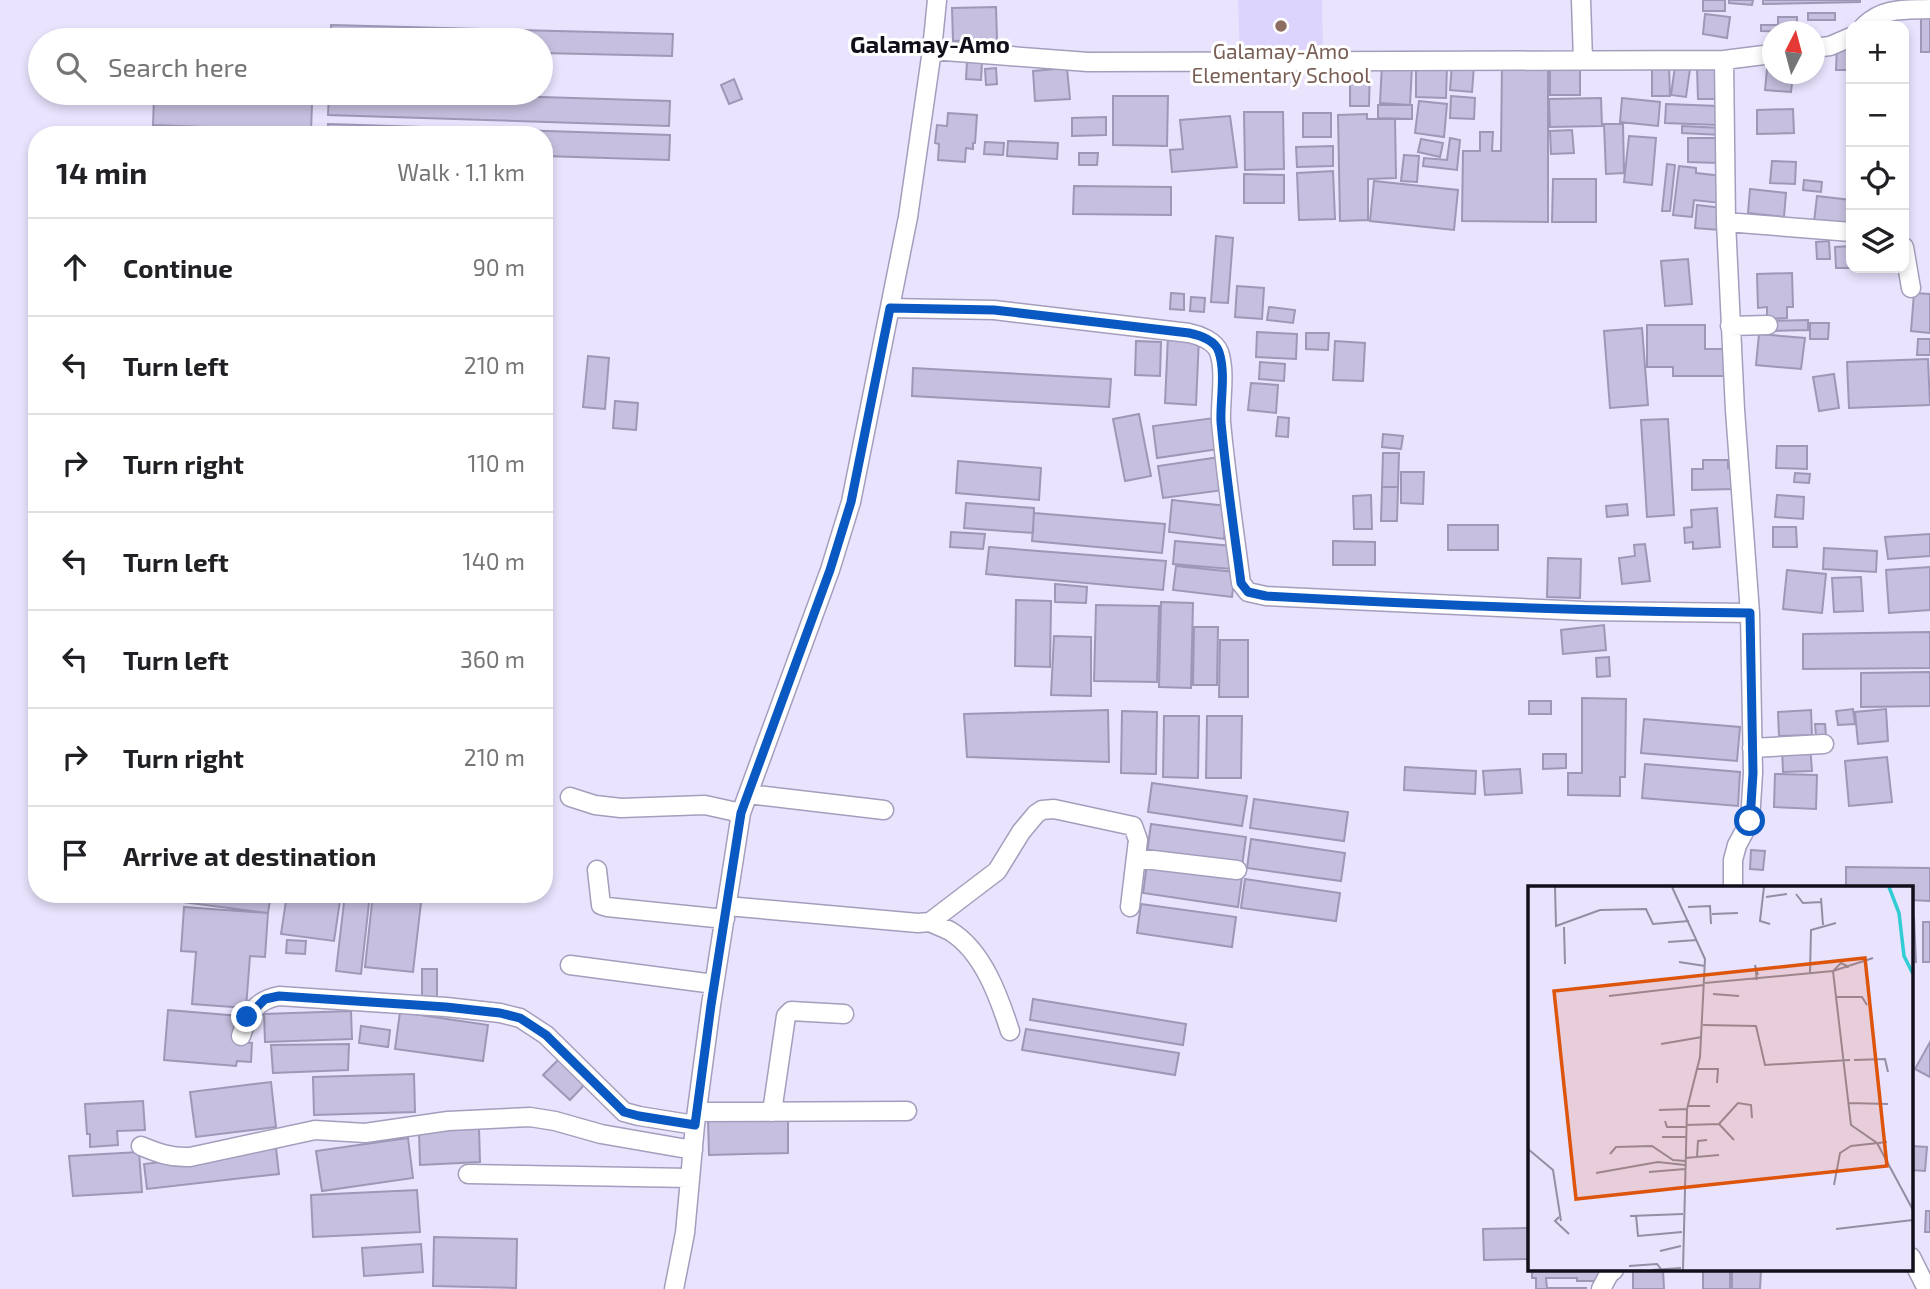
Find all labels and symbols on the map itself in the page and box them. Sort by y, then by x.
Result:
marker: Galamay-Amo Elementary School [1273,18,1289,34]
north arrow [1762,21,1825,84]
district label: Galamay-Amo [850,29,1010,58]
place label: Galamay-Amo Elementary School [1192,38,1371,87]
route start [1734,805,1765,836]
inset map [1528,886,1912,1272]
route end [231,1001,262,1032]

